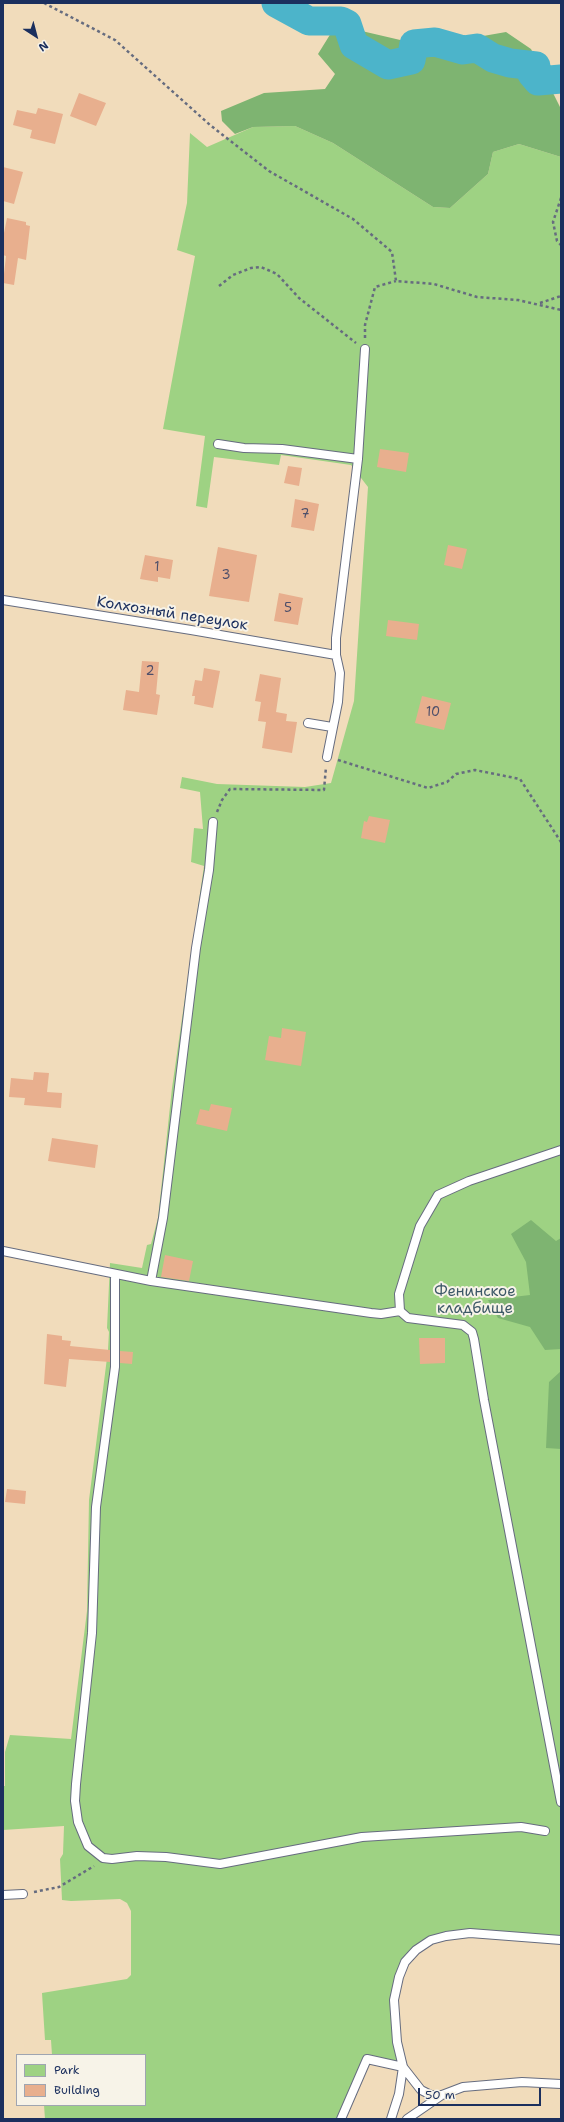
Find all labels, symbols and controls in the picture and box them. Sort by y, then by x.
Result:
north arrow [16,16,56,56]
text: N [35,37,51,55]
house number: 7 [300,507,310,523]
house number: 1 [154,560,160,576]
house number: 3 [221,568,231,584]
street label: Колхозный переулок [95,593,249,635]
house number: 5 [284,601,292,617]
house number: 2 [145,664,155,680]
house number: 10 [426,705,440,721]
park label: Фенинское кладбище [434,1283,516,1318]
legend [16,2054,146,2106]
text: Park [54,2062,80,2078]
scale bar [420,2080,543,2106]
text: Building [54,2082,100,2098]
text: 50 m [425,2087,455,2103]

